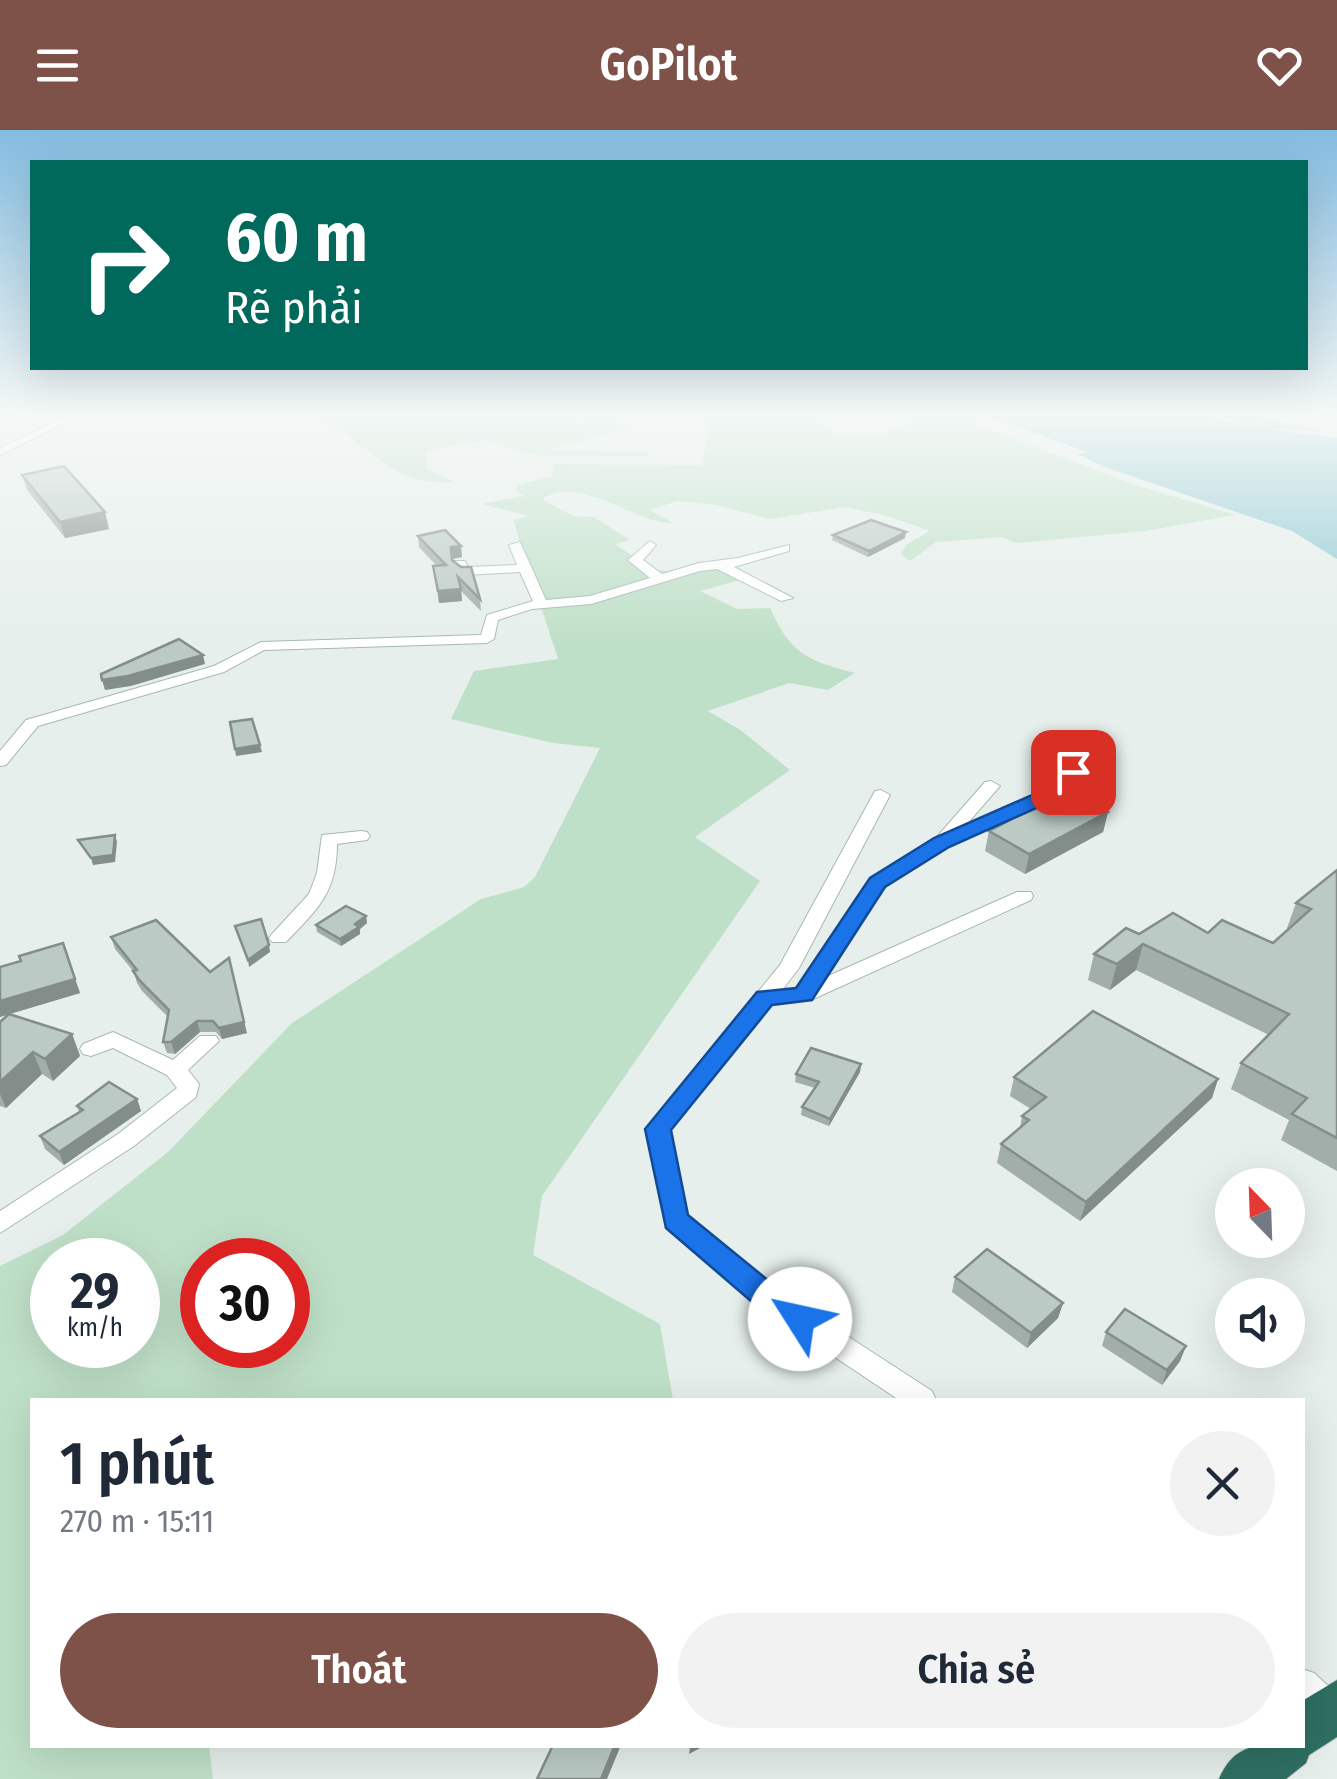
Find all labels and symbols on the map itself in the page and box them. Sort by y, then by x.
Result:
pin [1031,730,1116,815]
north arrow [1215,1168,1305,1258]
speed limit sign: 30 [180,1238,310,1368]
position arrow [748,1267,852,1371]

